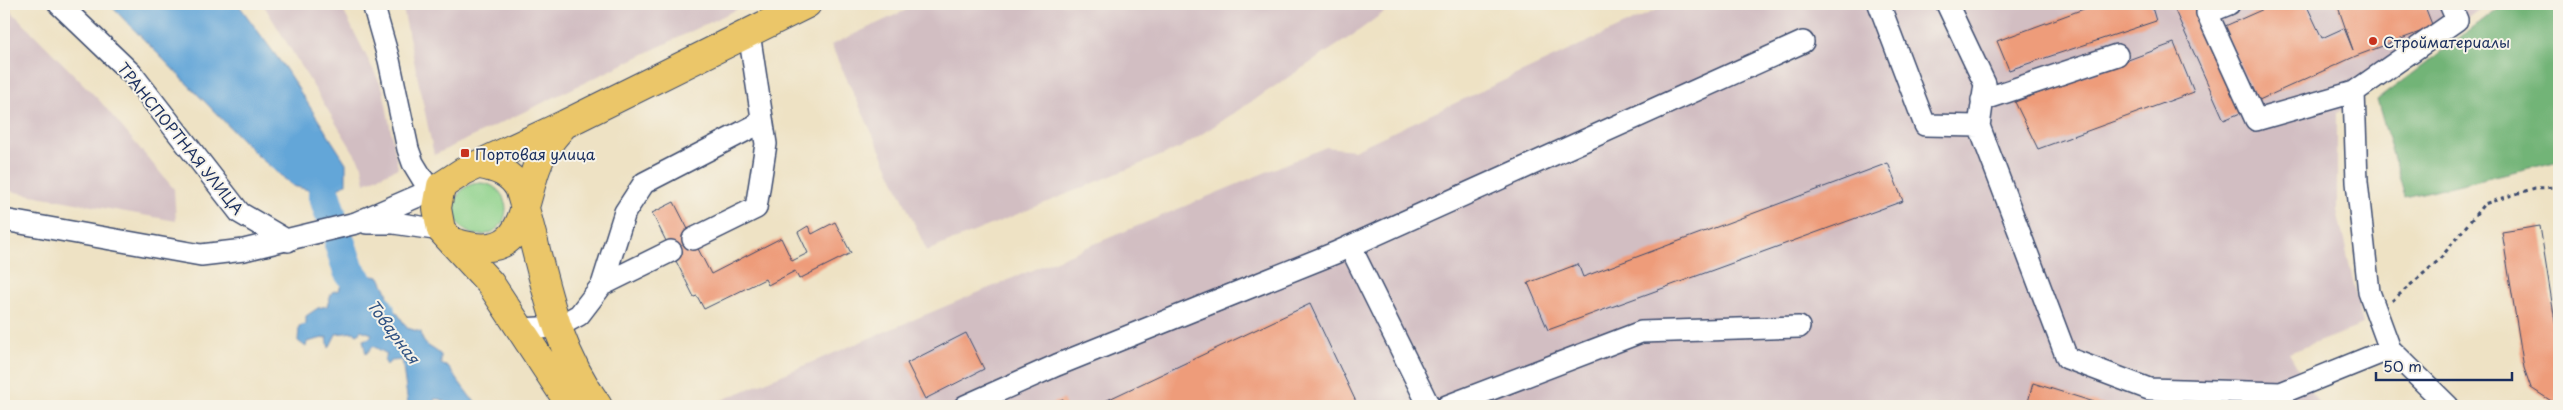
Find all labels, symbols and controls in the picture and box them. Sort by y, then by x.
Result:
place label: Стройматериалы [2383,30,2510,53]
marker: Стройматериалы [2367,35,2379,47]
street label: ТРАНСПОРТНАЯ УЛИЦА [112,57,250,219]
place label: Портовая улица [475,142,596,165]
marker: Портовая улица [459,147,471,159]
water label: Товарная [362,294,427,369]
scale bar [2376,350,2512,382]
text: 50 m [2383,354,2422,377]

